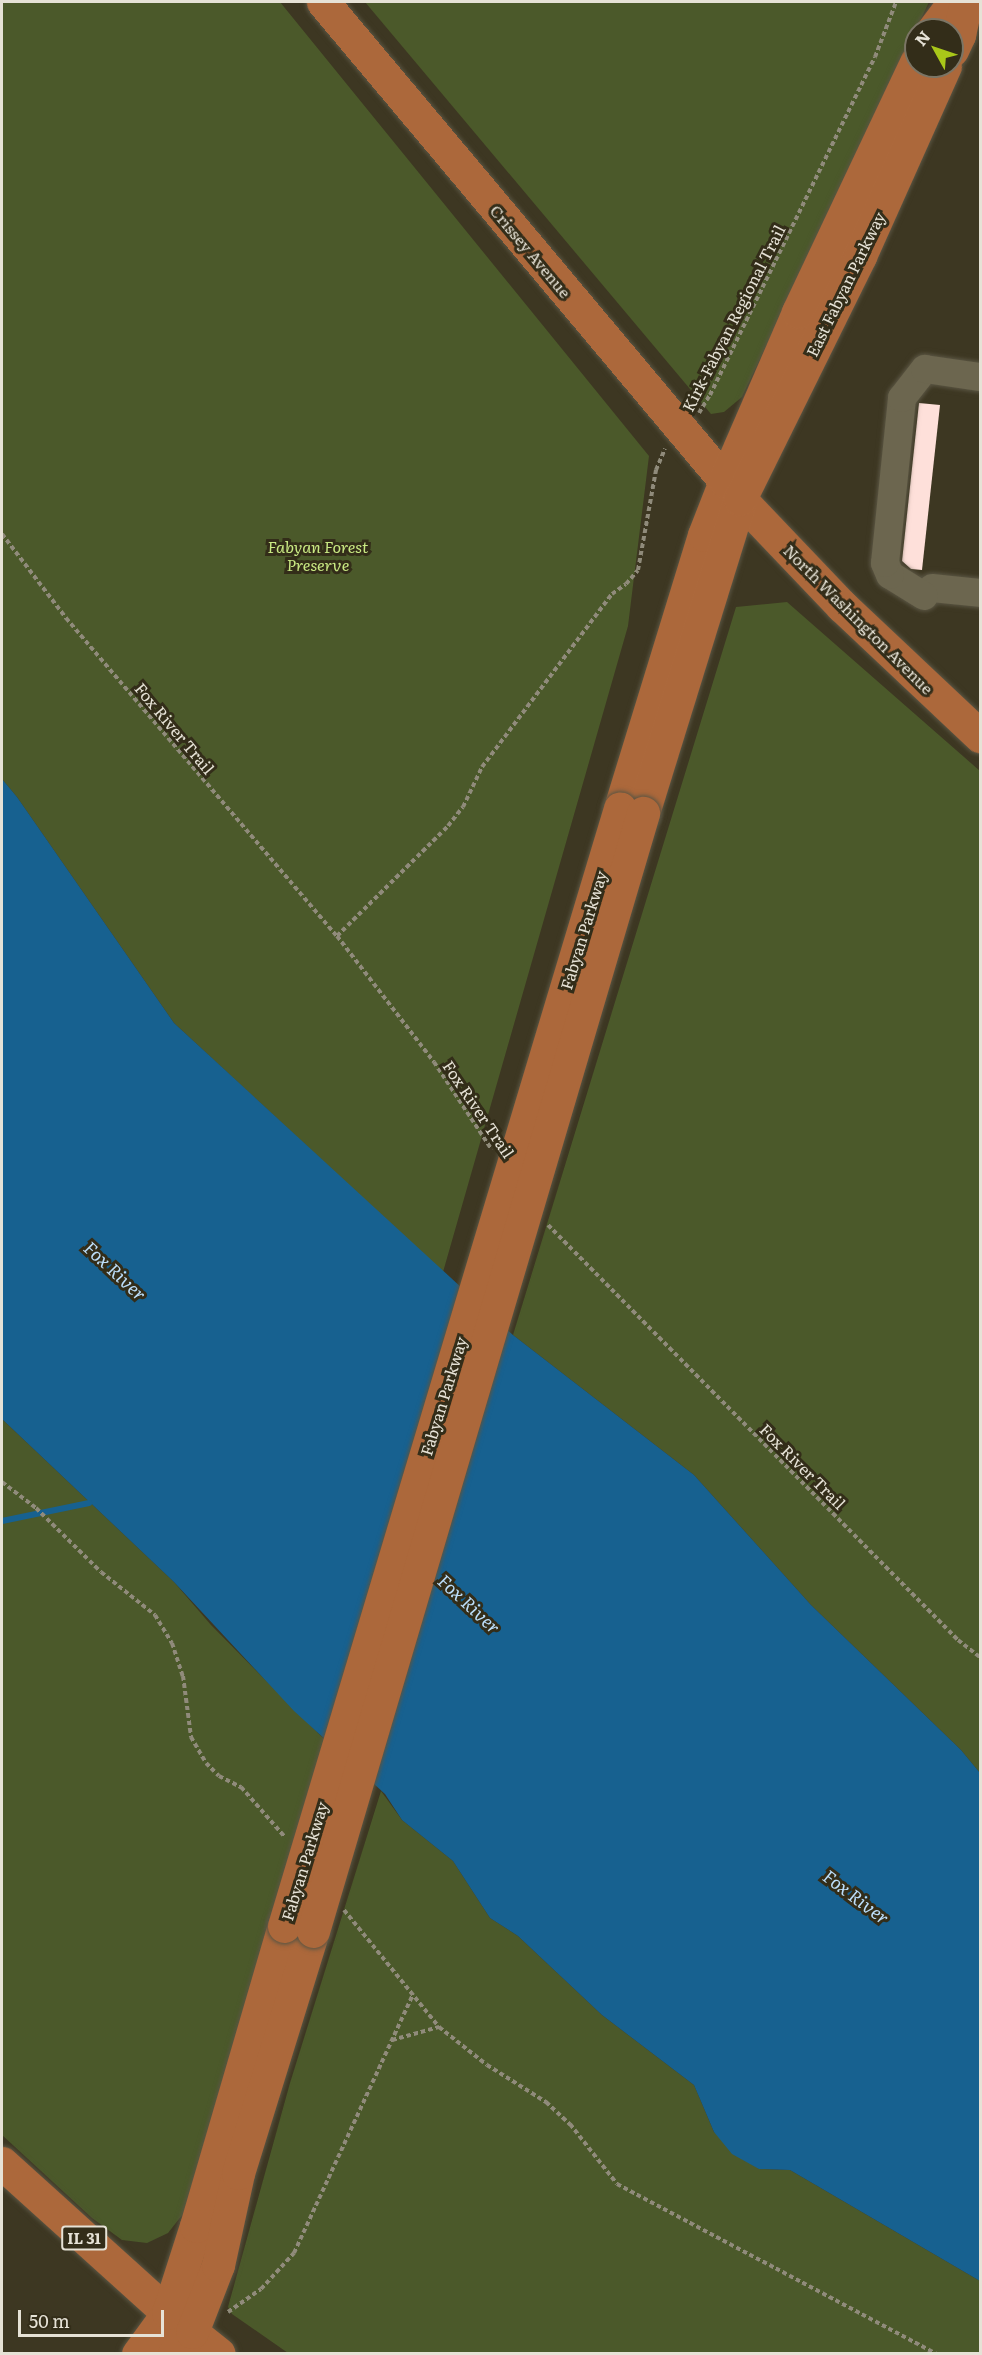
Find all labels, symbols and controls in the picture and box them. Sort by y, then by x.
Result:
north arrow [904,18,964,78]
text: N [908,25,935,51]
street label: Crissey Avenue [487,201,575,301]
street label: East Fabyan Parkway [802,208,888,360]
street label: Kirk-Fabyan Regional Trail [678,222,788,414]
park label: Fabyan Forest Preserve [268,536,368,574]
street label: North Washington Avenue [780,540,938,698]
street label: Fox River Trail [131,678,219,778]
street label: Fabyan Parkway [556,868,610,992]
street label: Fox River Trail [439,1057,519,1161]
water label: Fox River [80,1237,150,1305]
street label: Fabyan Parkway [416,1334,470,1458]
street label: Fox River Trail [756,1419,850,1513]
water label: Fox River [434,1570,504,1638]
street label: Fabyan Parkway [277,1799,331,1923]
water label: Fox River [819,1865,893,1929]
road number: IL 31 [60,2226,108,2250]
scale bar [21,2298,166,2336]
text: 50 m [29,2307,70,2334]

